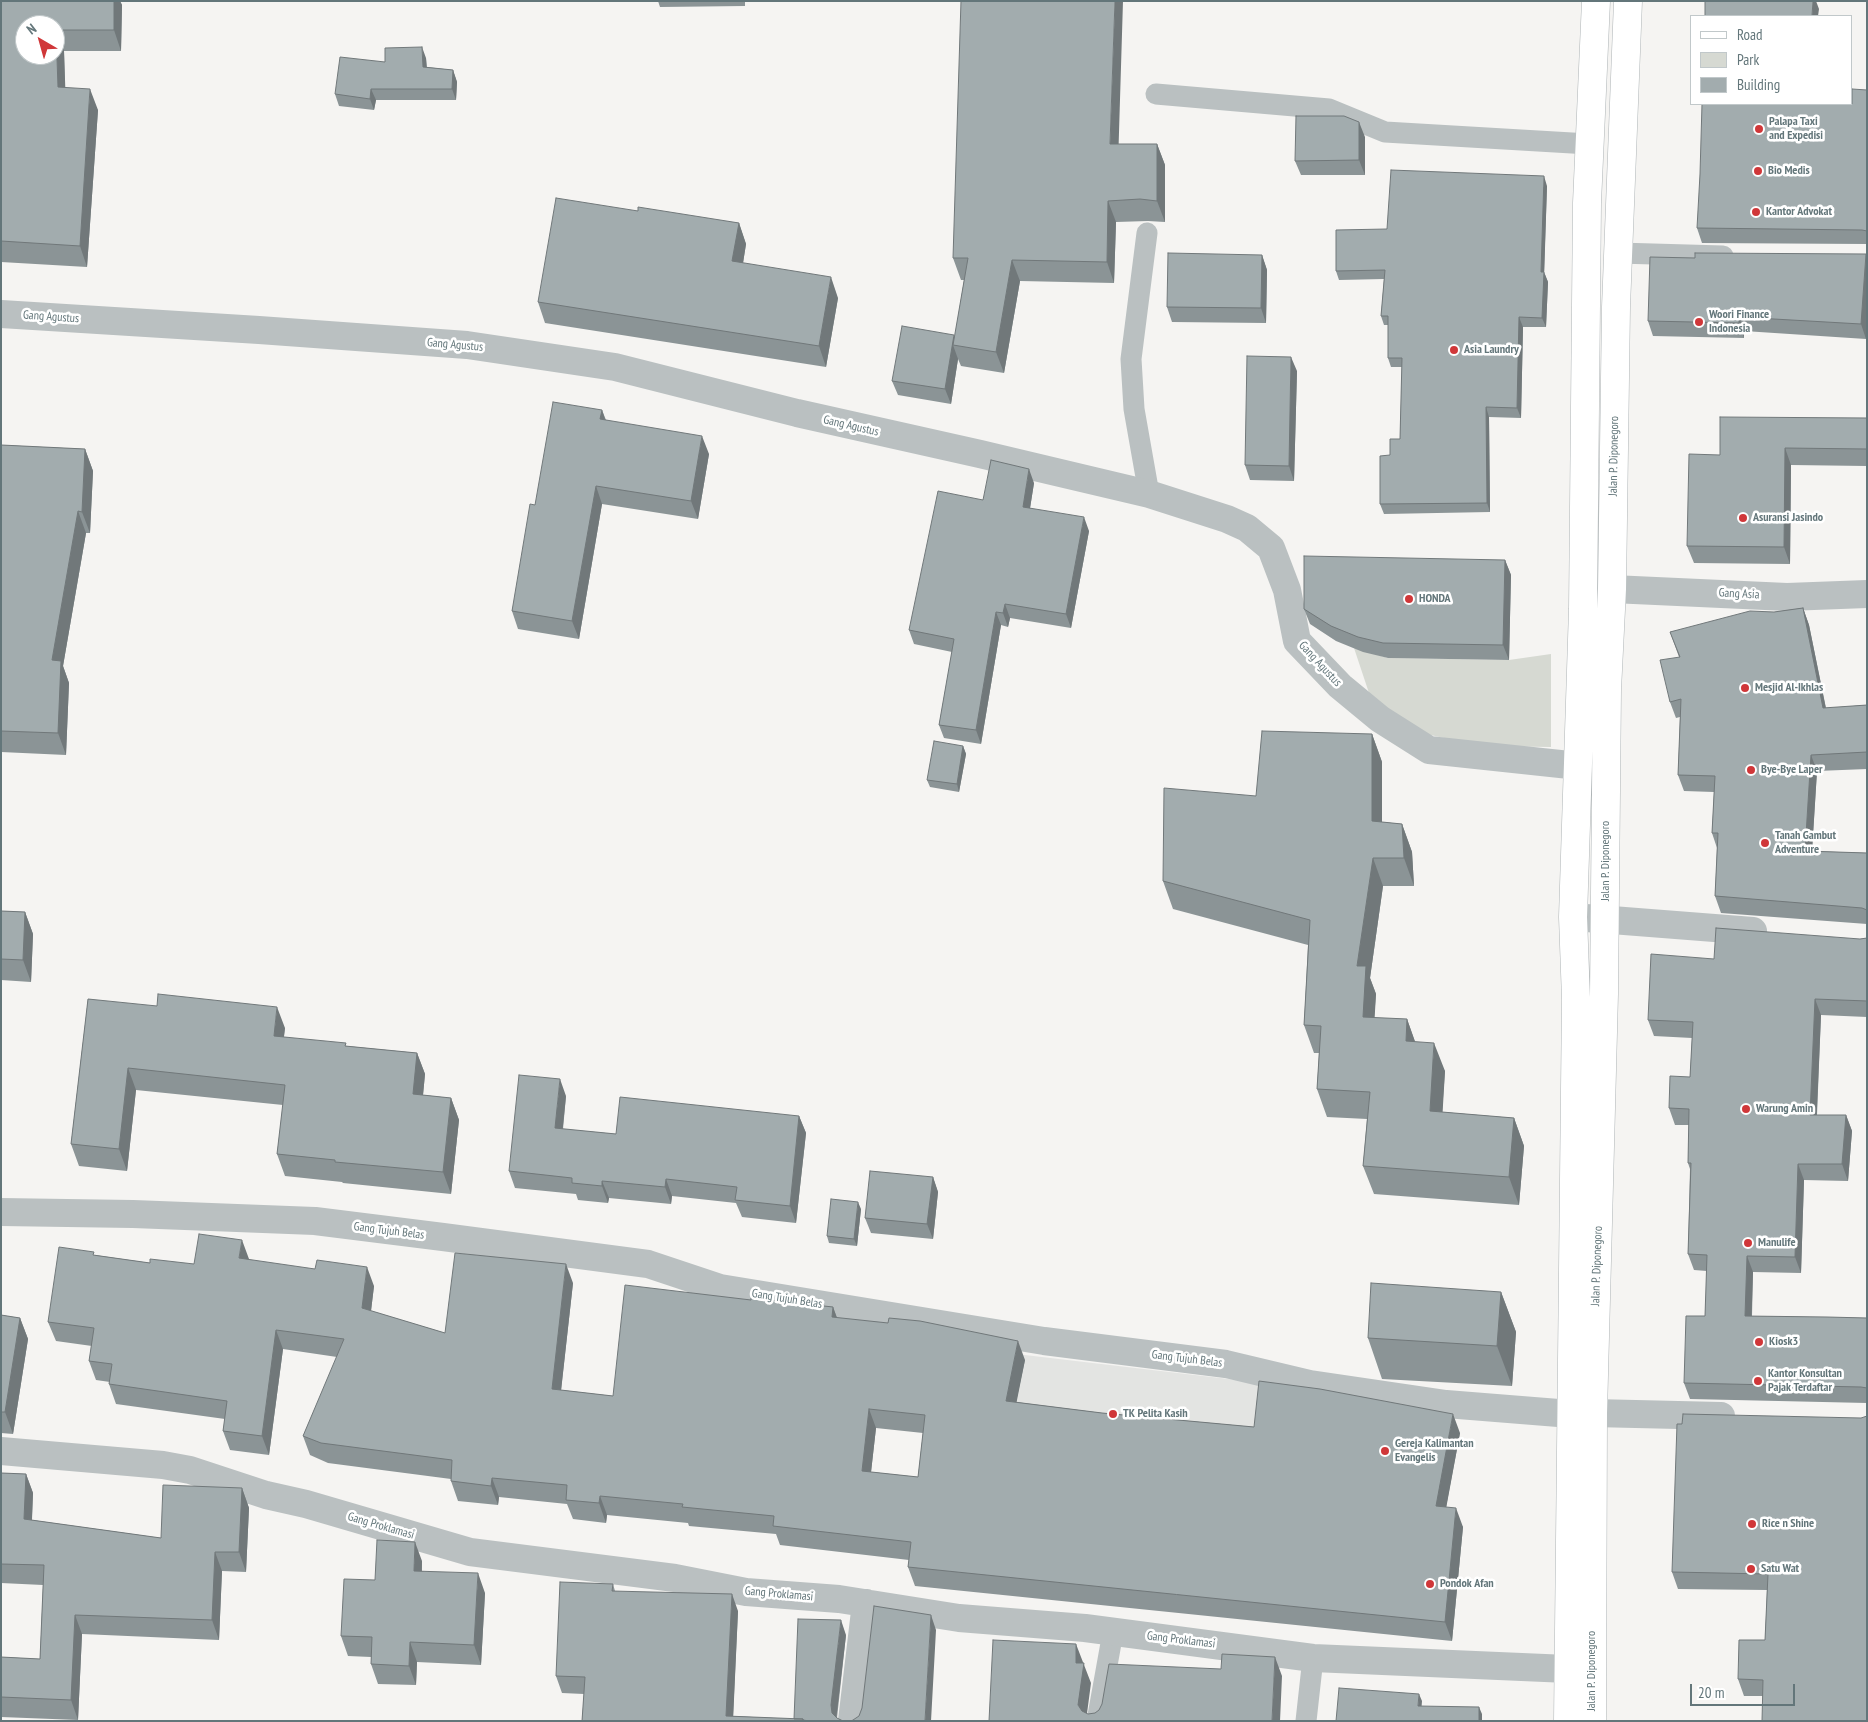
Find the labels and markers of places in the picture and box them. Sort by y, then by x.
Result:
place label: Palapa Taxi and Expedisi [1769,115,1823,143]
marker: Palapa Taxi and Expedisi [1753,123,1765,135]
place label: Bio Medis [1768,164,1810,178]
marker: Bio Medis [1752,165,1764,177]
place label: Kantor Advokat [1766,205,1832,219]
marker: Kantor Advokat [1750,206,1762,218]
place label: Woori Finance Indonesia [1709,308,1769,336]
marker: Woori Finance Indonesia [1693,316,1705,328]
place label: Asia Laundry [1464,343,1519,357]
marker: Asia Laundry [1448,344,1460,356]
place label: Asuransi Jasindo [1753,511,1823,525]
marker: Asuransi Jasindo [1737,512,1749,524]
place label: HONDA [1419,592,1451,606]
marker: HONDA [1403,593,1415,605]
place label: Mesjid Al-Ikhlas [1755,681,1823,695]
marker: Mesjid Al-Ikhlas [1739,682,1751,694]
place label: Bye-Bye Laper [1761,763,1823,777]
marker: Bye-Bye Laper [1745,764,1757,776]
place label: Tanah Gambut Adventure [1775,829,1836,857]
marker: Tanah Gambut Adventure [1759,837,1771,849]
place label: Warung Amin [1756,1102,1813,1116]
marker: Warung Amin [1740,1103,1752,1115]
place label: Manulife [1758,1236,1796,1250]
marker: Manulife [1742,1237,1754,1249]
place label: Kiosk3 [1769,1335,1798,1349]
marker: Kiosk3 [1753,1336,1765,1348]
place label: Kantor Konsultan Pajak Terdaftar [1768,1367,1842,1395]
marker: Kantor Konsultan Pajak Terdaftar [1752,1375,1764,1387]
place label: TK Pelita Kasih [1123,1407,1188,1421]
marker: TK Pelita Kasih [1107,1408,1119,1420]
place label: Gereja Kalimantan Evangelis [1395,1437,1474,1465]
marker: Gereja Kalimantan Evangelis [1379,1445,1391,1457]
place label: Rice n Shine [1762,1517,1814,1531]
marker: Rice n Shine [1746,1518,1758,1530]
place label: Satu Wat [1761,1562,1799,1576]
marker: Satu Wat [1745,1563,1757,1575]
place label: Pondok Afan [1440,1577,1494,1591]
marker: Pondok Afan [1424,1578,1436,1590]

